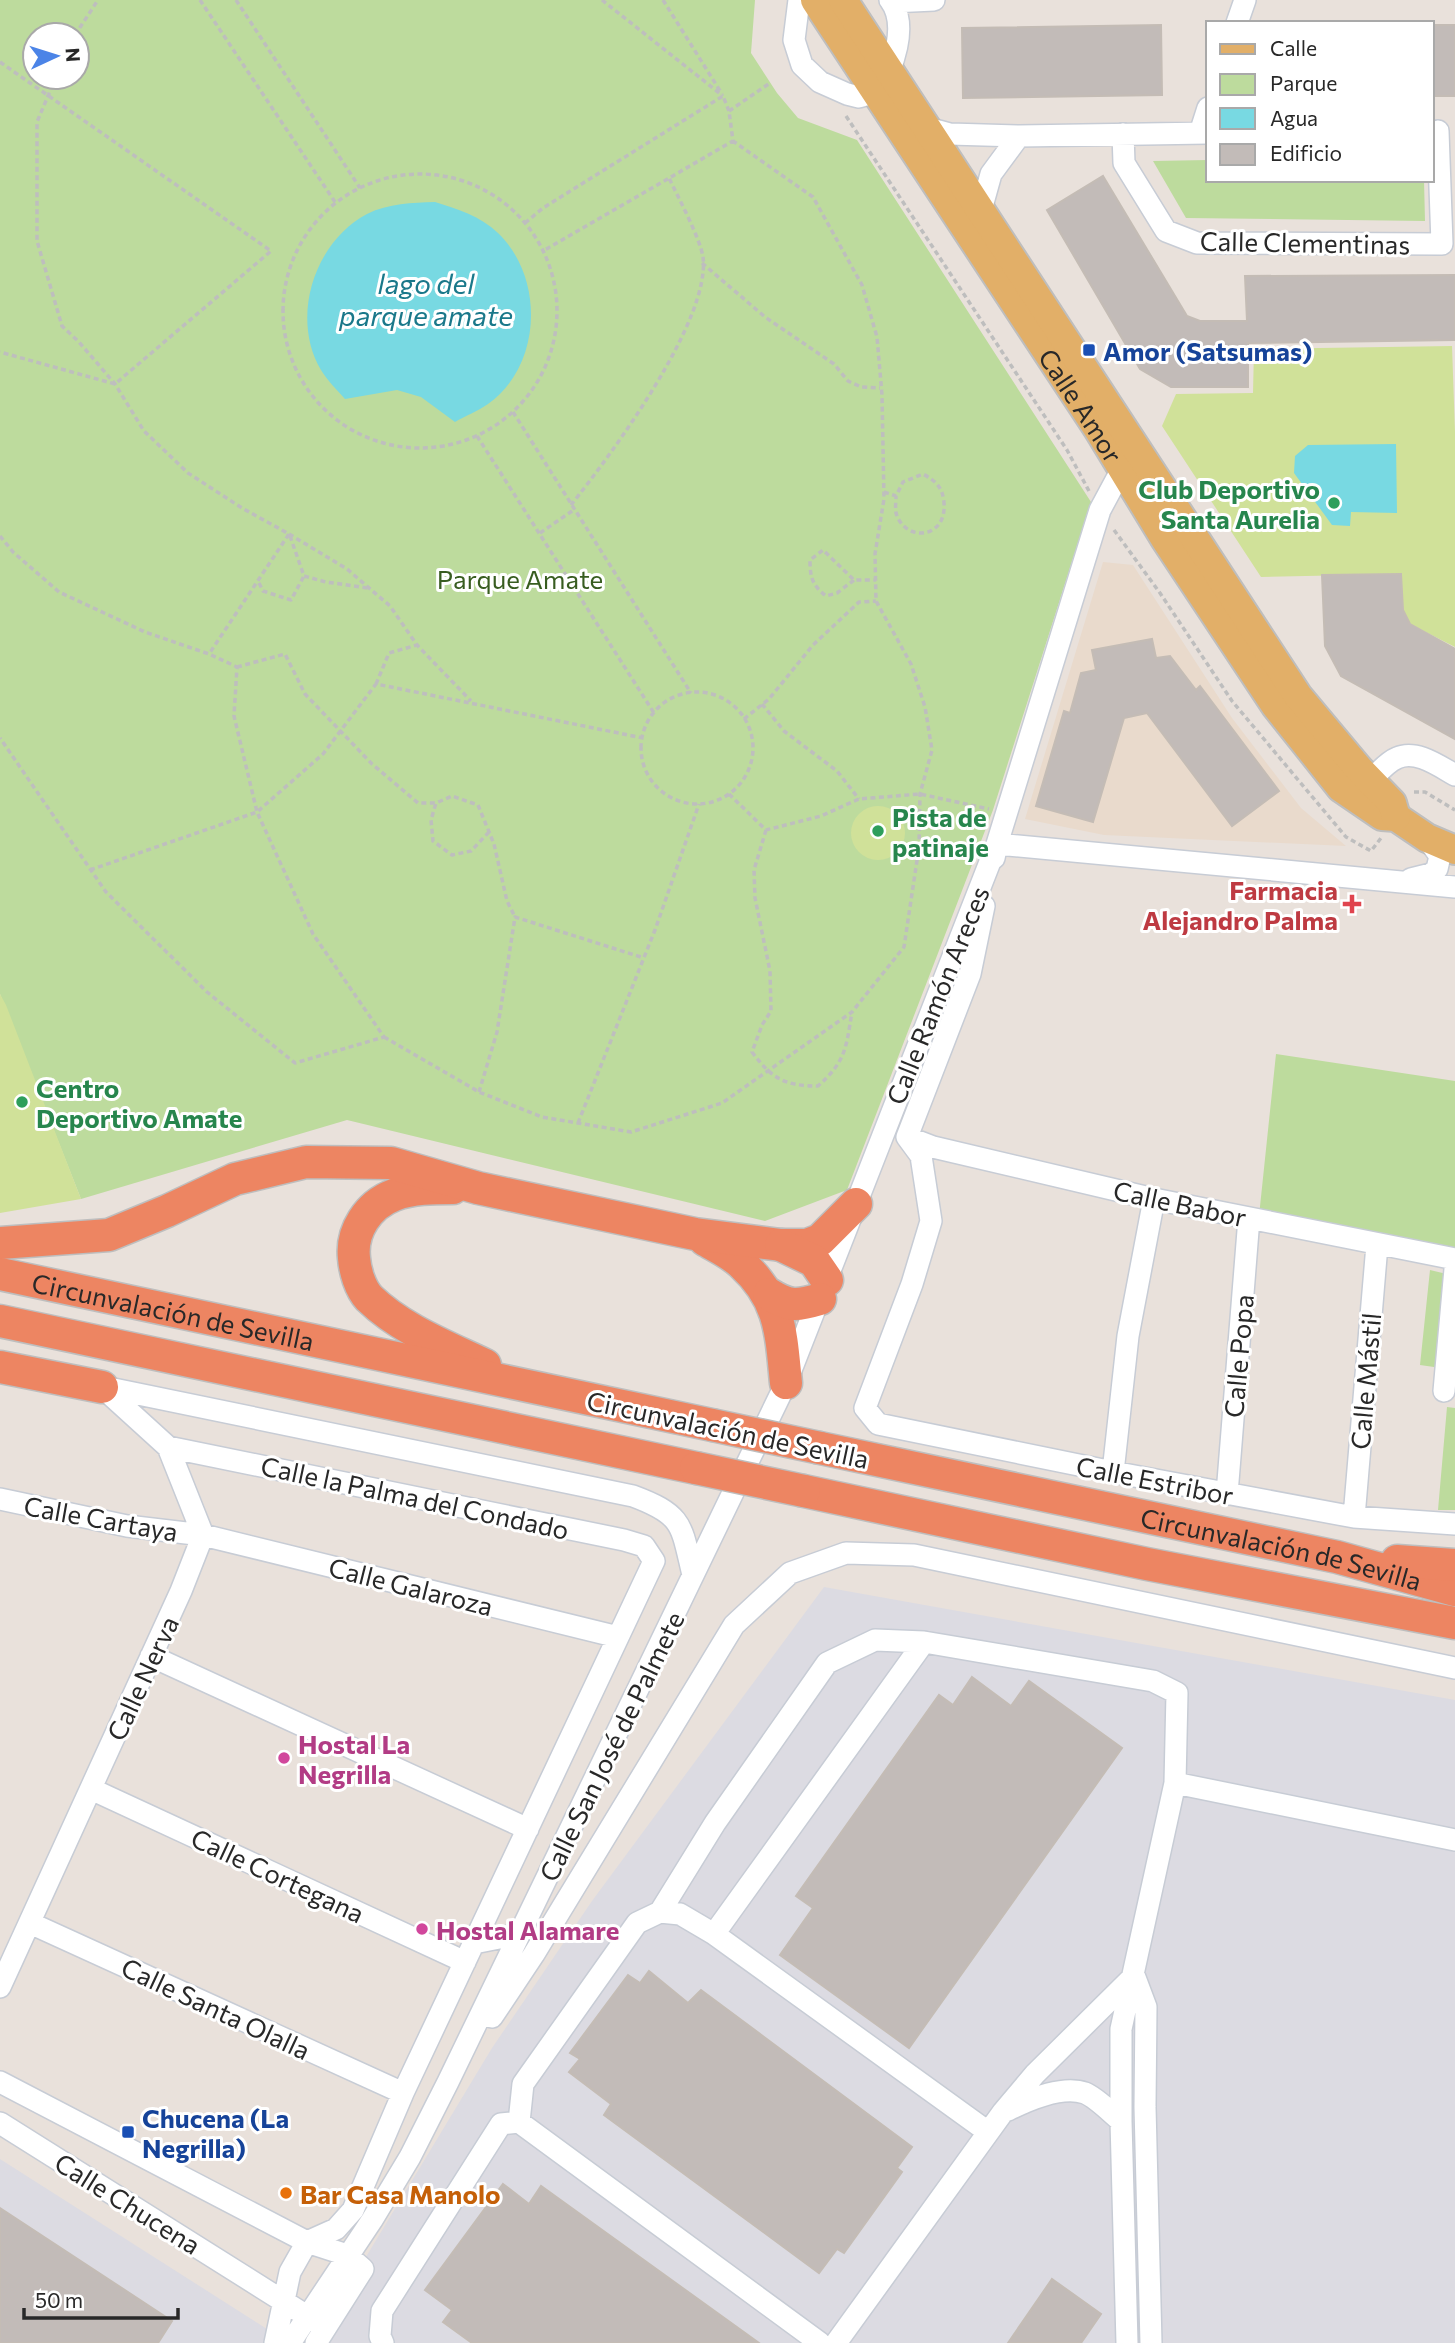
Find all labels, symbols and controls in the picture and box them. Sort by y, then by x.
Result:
north arrow [21,21,91,91]
legend [1206,21,1434,182]
text: Calle [1270,35,1317,60]
text: N [61,47,85,63]
text: Parque [1270,70,1337,95]
text: Agua [1270,105,1318,130]
text: Edificio [1270,140,1342,165]
street label: Calle Clementinas [1200,225,1410,259]
water label: lago del parque amate [338,266,513,332]
place label: Amor (Satsumas) [1103,335,1312,366]
street label: Calle Amor [1033,342,1130,468]
marker: Amor (Satsumas) [1081,342,1097,358]
place label: Club Deportivo Santa Aurelia [1138,473,1320,534]
marker: Club Deportivo Santa Aurelia [1326,495,1342,511]
park label: Parque Amate [437,563,603,594]
place label: Pista de patinaje [892,801,989,862]
marker: Pista de patinaje [870,823,886,839]
place label: Farmacia Alejandro Palma [1142,874,1338,935]
street label: Calle Ramón Areces [879,881,995,1109]
marker: Farmacia Alejandro Palma [1344,896,1360,912]
place label: Centro Deportivo Amate [36,1072,242,1133]
marker: Centro Deportivo Amate [14,1094,30,1110]
street label: Calle Babor [1111,1174,1249,1232]
street label: Circunvalación de Sevilla [29,1266,317,1356]
street label: Calle Popa [1217,1293,1259,1419]
street label: Calle Mástil [1344,1311,1386,1451]
street label: Circunvalación de Sevilla [584,1384,872,1474]
street label: Calle la Palma del Condado [258,1449,572,1545]
street label: Calle Estribor [1074,1450,1236,1510]
street label: Calle Cartaya [22,1489,180,1547]
street label: Circunvalación de Sevilla [1138,1501,1425,1595]
street label: Calle Galaroza [326,1551,496,1621]
street label: Calle San José de Palmete [532,1606,690,1886]
street label: Calle Nerva [100,1611,184,1745]
place label: Hostal La Negrilla [298,1728,410,1789]
marker: Hostal La Negrilla [276,1750,292,1766]
street label: Calle Cortegana [187,1821,369,1929]
place label: Hostal Alamare [436,1914,619,1945]
marker: Hostal Alamare [414,1921,430,1937]
street label: Calle Santa Olalla [117,1951,315,2065]
place label: Chucena (La Negrilla) [142,2102,289,2163]
marker: Chucena (La Negrilla) [120,2124,136,2140]
street label: Calle Chucena [50,2146,206,2260]
place label: Bar Casa Manolo [300,2178,501,2209]
marker: Bar Casa Manolo [278,2185,294,2201]
scale bar [24,2276,178,2320]
text: 50 m [35,2287,83,2312]

